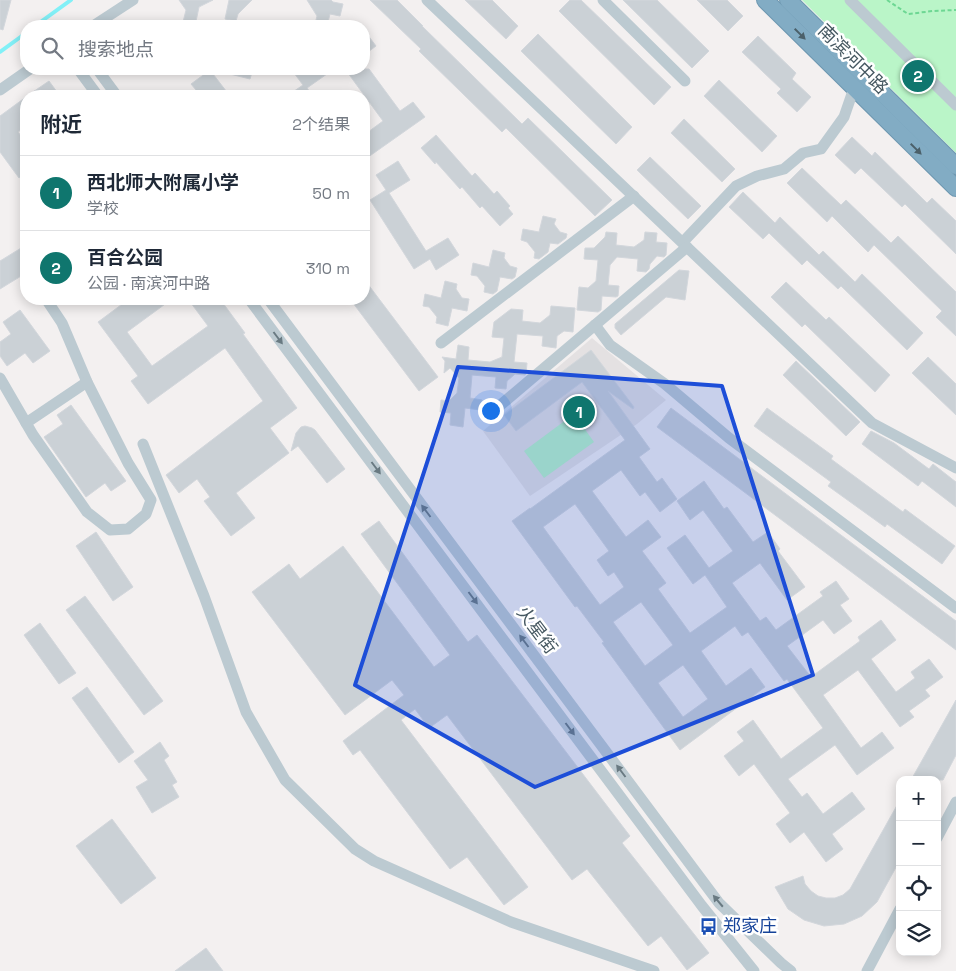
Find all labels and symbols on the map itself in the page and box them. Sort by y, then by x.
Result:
street label: 南滨河中路 [813,19,893,99]
one-way arrow [794,28,806,40]
pin: 2 [902,57,934,95]
one-way arrow [909,142,921,154]
one-way arrow [273,331,284,344]
pin: 1 [563,393,595,431]
your location [478,398,504,424]
one-way arrow [370,461,381,474]
one-way arrow [421,505,432,518]
one-way arrow [468,591,478,605]
street label: 火星街 [512,601,563,658]
one-way arrow [518,635,529,648]
one-way arrow [565,722,575,736]
one-way arrow [616,764,626,778]
one-way arrow [713,895,724,908]
place label: 郑家庄 [723,914,777,937]
bus stop icon: 郑家庄 [699,916,719,936]

